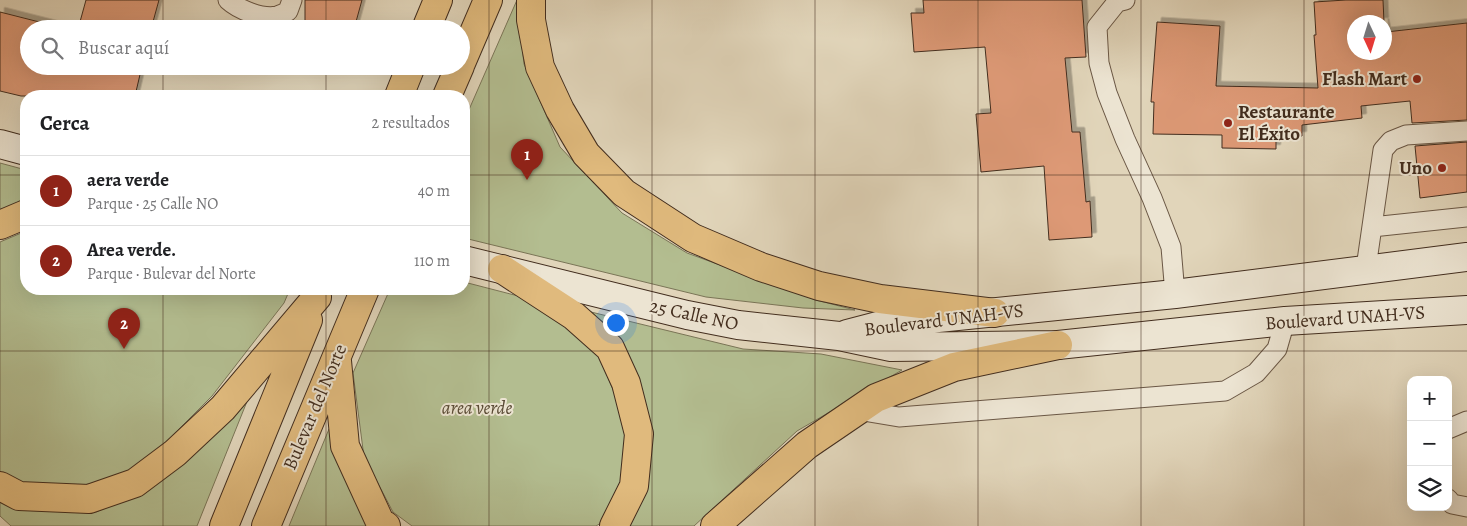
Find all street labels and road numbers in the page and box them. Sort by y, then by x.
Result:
street label: 25 Calle NO [647,293,741,337]
street label: Boulevard UNAH-VS [863,297,1025,343]
street label: Boulevard UNAH-VS [1264,299,1426,337]
street label: Bulevar del Norte [277,340,353,474]

